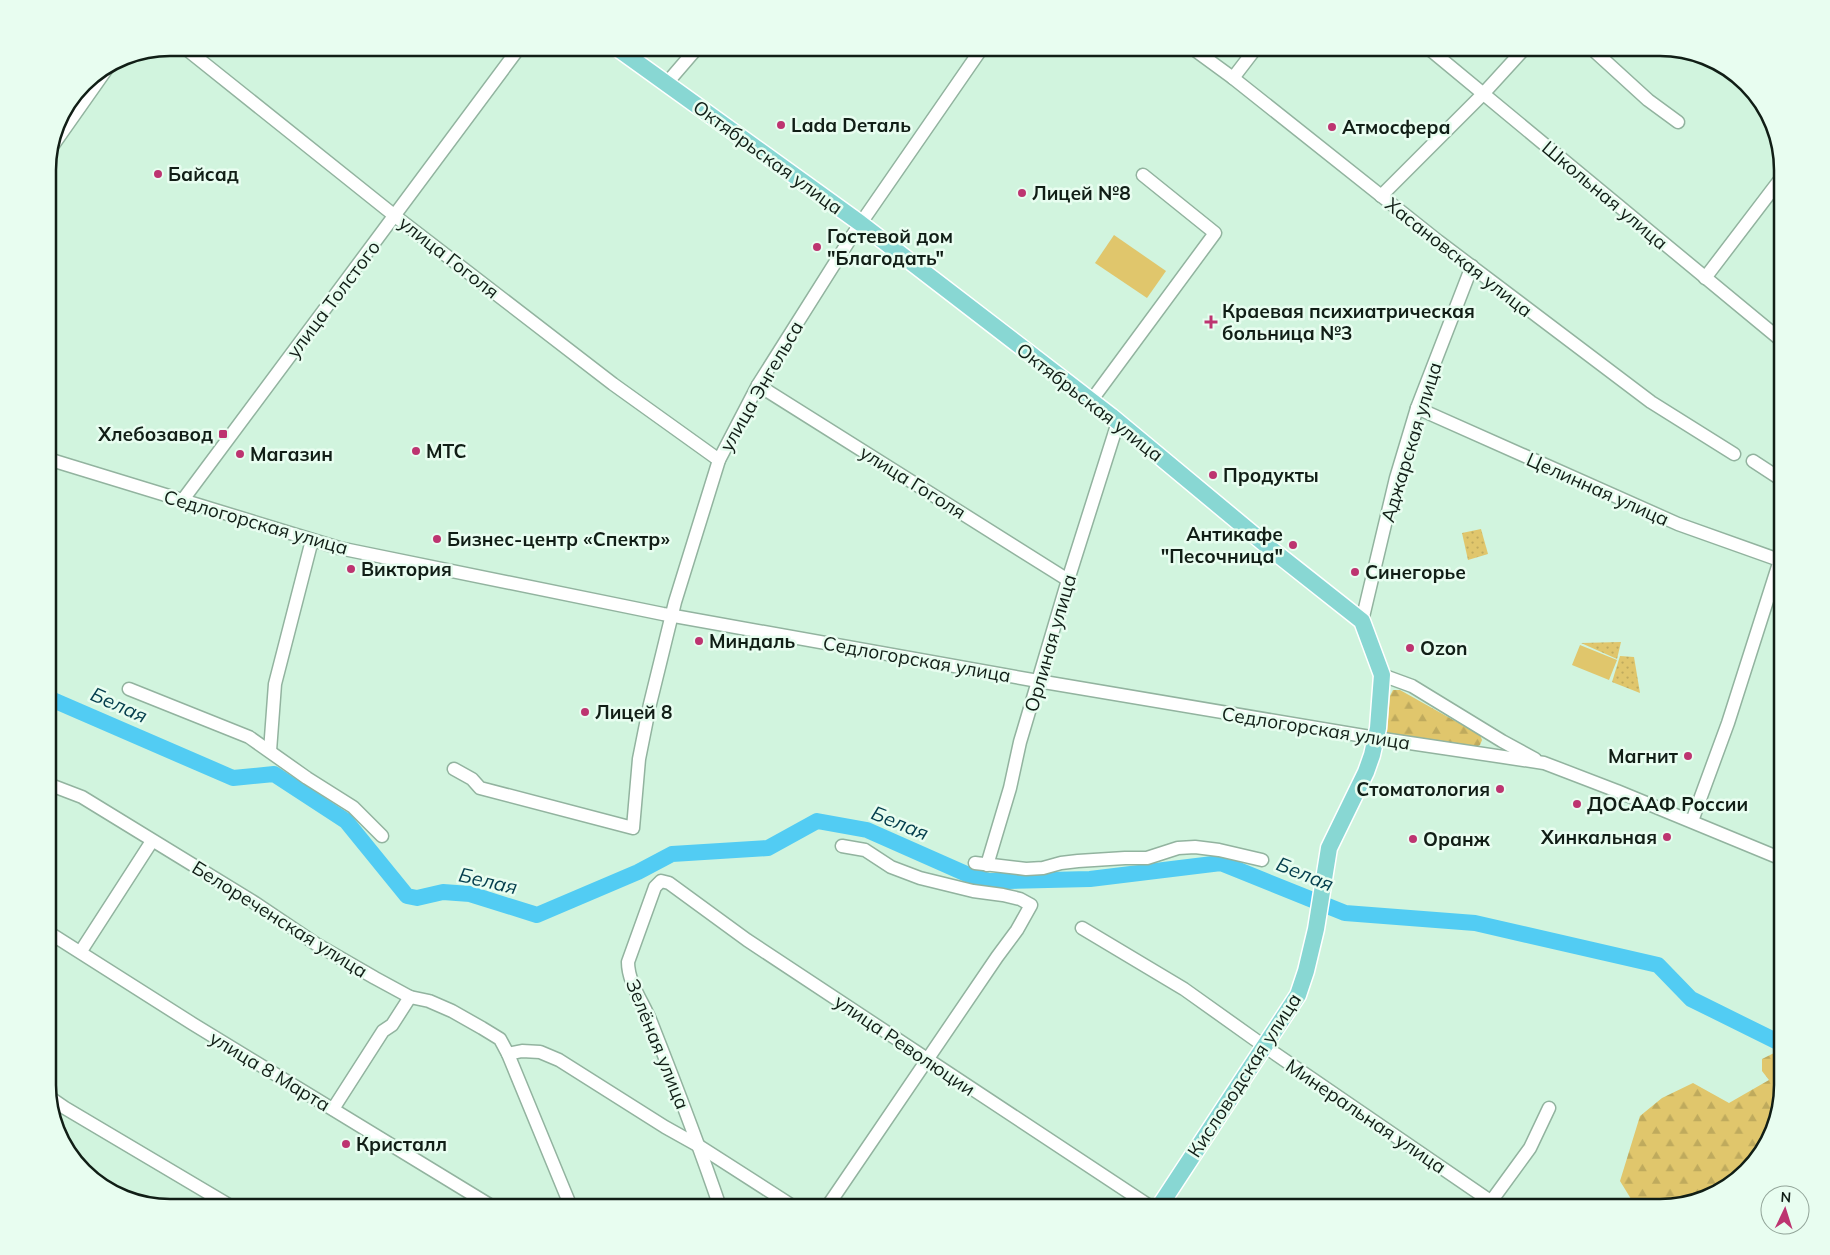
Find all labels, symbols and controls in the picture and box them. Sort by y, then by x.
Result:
street label: Октябрьская улица [688,95,848,219]
place label: Lada Dеталь [791,113,911,137]
place label: Атмосфера [1342,115,1451,139]
marker: Lada Dеталь [775,119,787,131]
marker: Атмосфера [1326,121,1338,133]
street label: Школьная улица [1537,135,1673,255]
place label: Байсад [168,162,239,186]
marker: Байсад [152,168,164,180]
place label: Лицей №8 [1032,181,1131,205]
marker: Лицей №8 [1016,187,1028,199]
street label: Хасановская улица [1381,192,1537,322]
street label: улица Гоголя [394,210,504,304]
place label: Гостевой дом "Благодать" [827,224,953,270]
street label: улица Толстого [281,235,385,363]
marker: Гостевой дом "Благодать" [811,241,823,253]
place label: Краевая психиатрическая больница №3 [1222,299,1475,345]
marker: Краевая психиатрическая больница №3 [1204,315,1218,329]
street label: улица Энгельса [714,317,808,455]
street label: Октябрьская улица [1012,337,1168,467]
street label: Аджарская улица [1375,359,1447,525]
place label: Хлебозавод [97,422,213,446]
marker: Хлебозавод [217,428,229,440]
place label: МТС [426,439,467,463]
street label: улица Гоголя [856,440,970,524]
place label: Магазин [250,442,333,466]
marker: МТС [410,445,422,457]
street label: Целинная улица [1523,447,1673,531]
marker: Магазин [234,448,246,460]
place label: Продукты [1223,463,1319,487]
marker: Продукты [1207,469,1219,481]
street label: Седлогорская улица [161,484,351,560]
place label: Антикафе "Песочница" [1161,522,1283,568]
place label: Бизнес-центр «Спектр» [447,527,670,551]
marker: Бизнес-центр «Спектр» [431,533,443,545]
marker: Антикафе "Песочница" [1287,539,1299,551]
place label: Виктория [361,557,452,581]
place label: Синегорье [1365,560,1466,584]
marker: Виктория [345,563,357,575]
marker: Синегорье [1349,566,1361,578]
street label: Орлиная улица [1019,571,1081,715]
place label: Миндаль [709,629,796,653]
street label: Седлогорская улица [821,631,1013,687]
marker: Миндаль [693,635,705,647]
place label: Ozon [1420,636,1467,660]
marker: Ozon [1404,642,1416,654]
water label: Белая [87,681,151,728]
place label: Лицей 8 [595,700,672,724]
street label: Седлогорская улица [1220,701,1412,755]
marker: Лицей 8 [579,706,591,718]
place label: Магнит [1608,744,1679,768]
marker: Магнит [1682,750,1694,762]
place label: Стоматология [1356,777,1490,801]
marker: Стоматология [1494,783,1506,795]
place label: ДОСААФ России [1587,792,1748,816]
marker: ДОСААФ России [1571,798,1583,810]
water label: Белая [868,800,932,845]
place label: Хинкальная [1540,825,1657,849]
place label: Оранж [1423,827,1491,851]
marker: Хинкальная [1661,831,1673,843]
marker: Оранж [1407,833,1419,845]
water label: Белая [1273,851,1337,896]
street label: Белореченская улица [188,855,372,983]
water label: Белая [456,862,520,899]
street label: Зелёная улица [621,975,695,1113]
street label: Кисловодская улица [1182,988,1306,1162]
street label: улица Революции [830,989,980,1101]
street label: улица 8 Марта [205,1026,335,1116]
street label: Минеральная улица [1281,1053,1451,1179]
place label: Кристалл [356,1132,447,1156]
marker: Кристалл [340,1138,352,1150]
north arrow [1760,1185,1810,1235]
text: N [1780,1188,1792,1206]

